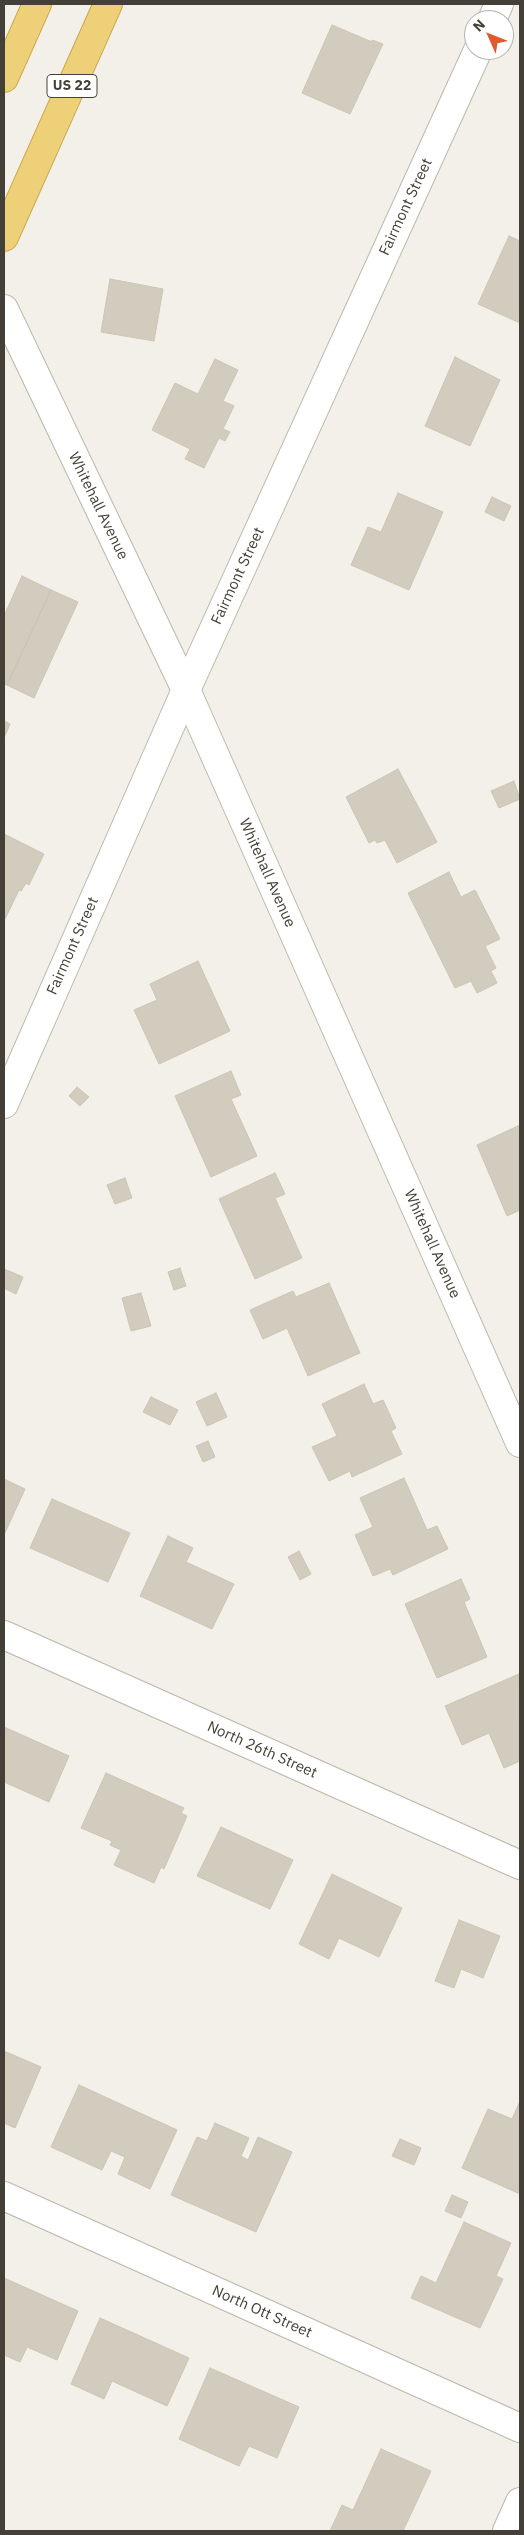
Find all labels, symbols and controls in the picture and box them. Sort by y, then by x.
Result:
north arrow [464,10,514,60]
text: N [469,15,489,35]
road number: US 22 [47,74,97,98]
street label: Fairmont Street [376,156,436,258]
street label: Whitehall Avenue [64,449,132,563]
street label: Fairmont Street [208,525,268,627]
street label: Whitehall Avenue [235,816,299,930]
street label: Fairmont Street [43,894,103,998]
street label: Whitehall Avenue [400,1187,464,1301]
street label: North 26th Street [204,1718,320,1782]
street label: North Ott Street [209,2282,315,2342]

